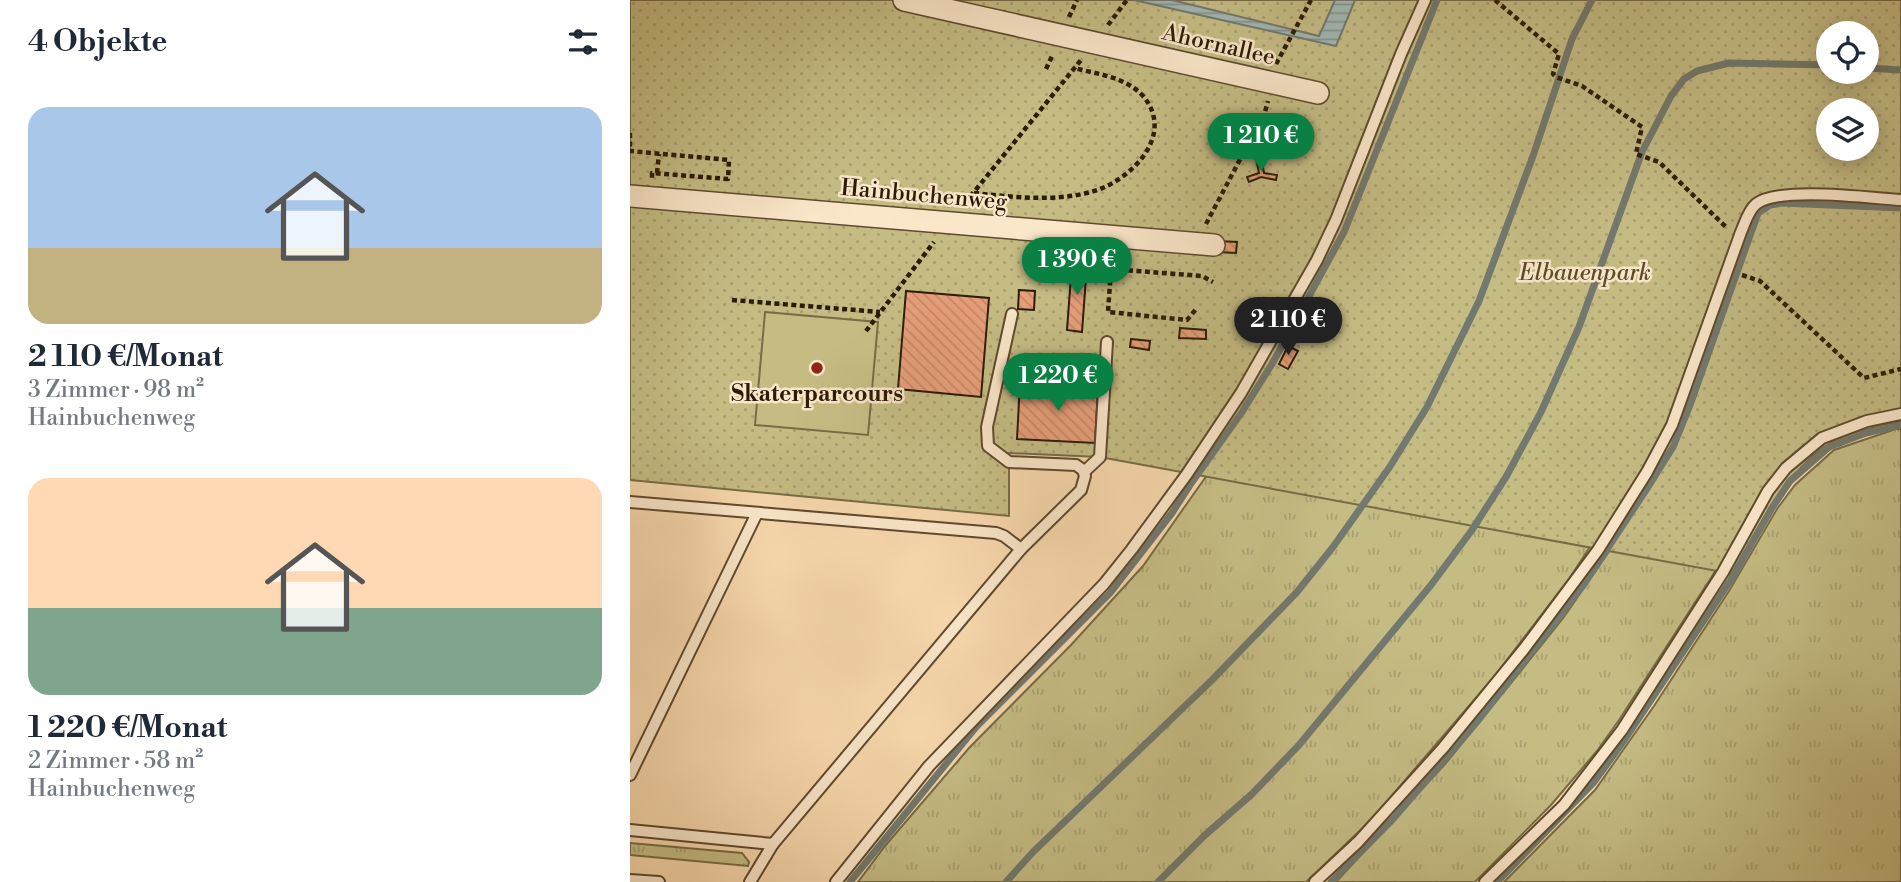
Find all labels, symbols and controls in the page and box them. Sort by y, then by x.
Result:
street label: Ahornallee [1159,18,1278,72]
map controls [1816,21,1879,161]
button: locate [1816,21,1879,84]
text: 4 Objekte [28,23,167,61]
icon: filters [564,23,602,61]
button: layers [1816,98,1879,161]
pin: 1 210 € [1196,114,1326,173]
text: 1 210 € [1223,122,1299,150]
icon: home [252,153,378,279]
street label: Hainbuchenweg [839,174,1009,216]
pin: 1 390 € [1012,238,1142,297]
text: 1 390 € [1038,246,1116,274]
park label: Elbauenpark [1518,259,1651,287]
pin: 2 110 € [1223,298,1353,357]
text: 2 110 € [1250,306,1326,334]
text: 2 110 €/Monat [28,338,223,376]
pin: 1 220 € [993,354,1123,413]
marker: Skaterparcours [809,360,825,376]
text: 1 220 € [1019,362,1097,390]
text: 3 Zimmer · 98 m² [28,376,204,404]
place label: Skaterparcours [731,380,903,408]
text: Hainbuchenweg [28,404,195,432]
icon: home [252,524,378,650]
text: 1 220 €/Monat [28,709,227,747]
text: 2 Zimmer · 58 m² [28,747,203,775]
text: Hainbuchenweg [28,775,195,803]

